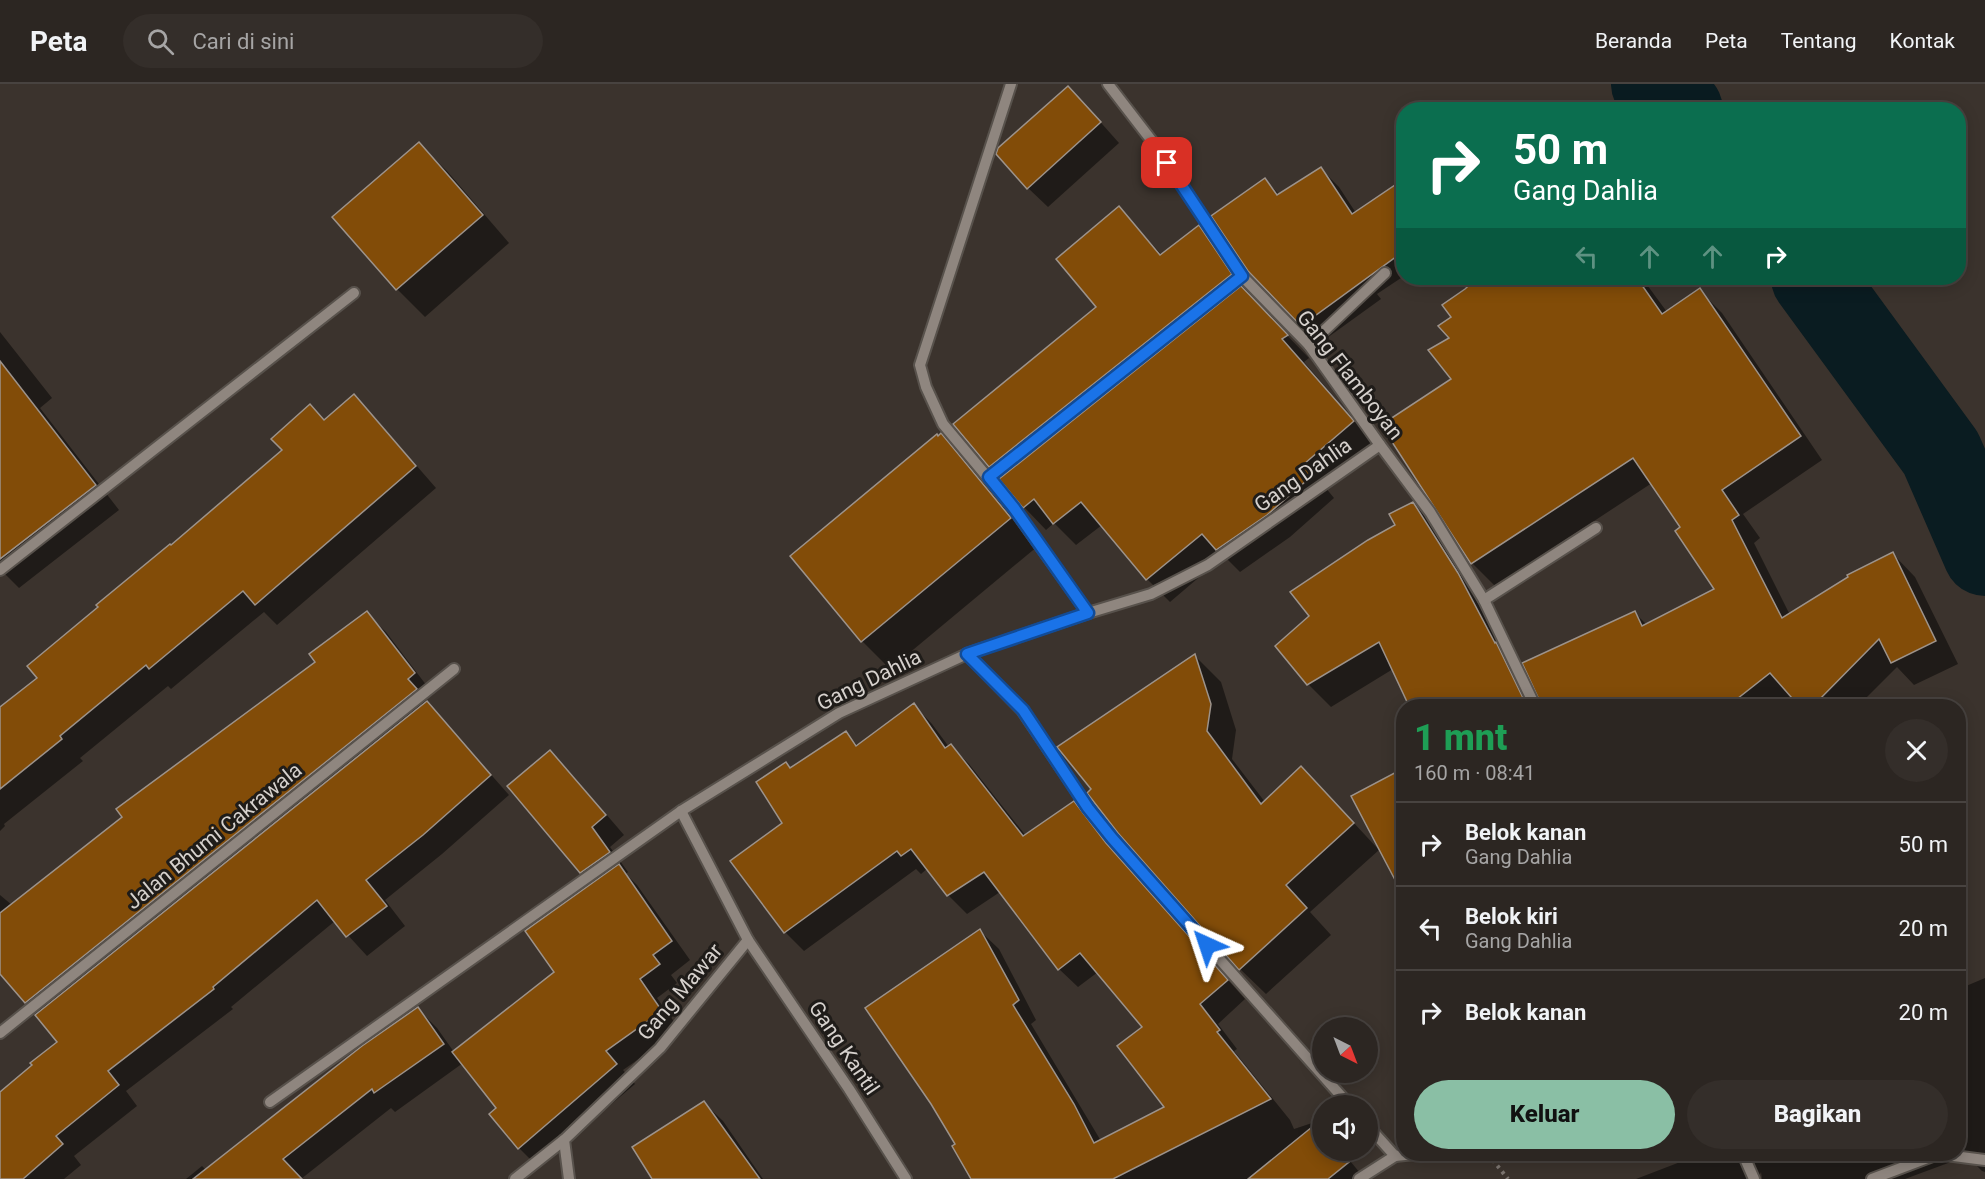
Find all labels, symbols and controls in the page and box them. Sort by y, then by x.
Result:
search box [123,14,543,68]
text: Peta [30,25,87,58]
icon: search [144,25,177,58]
text: Cari di sini [192,29,294,54]
text: Beranda [1595,29,1672,53]
text: Peta [1705,29,1748,53]
text: Tentang [1781,29,1857,53]
text: Kontak [1890,29,1955,53]
text: 50 m [1513,125,1608,174]
icon: right [1414,126,1492,204]
pin [1141,137,1192,188]
icon: arrive [1150,146,1183,179]
text: Gang Dahlia [1513,175,1658,207]
icon: left [1570,240,1603,273]
icon: ahead [1633,240,1666,273]
icon: ahead [1696,240,1729,273]
icon: right [1759,240,1792,273]
street label: Gang Flamboyan [1292,306,1408,444]
street label: Gang Dahlia [1250,433,1356,517]
street label: Gang Dahlia [813,645,925,715]
text: 1 mnt [1414,717,1507,759]
button: close [1885,719,1948,782]
street label: Jalan Bhumi Cakrawala [121,758,307,914]
text: 160 m · 08:41 [1414,761,1535,785]
text: Belok kanan [1465,820,1586,845]
icon: right [1414,828,1447,861]
text: 50 m [1899,832,1948,857]
text: Gang Dahlia [1465,845,1572,869]
text: Belok kiri [1465,904,1558,929]
icon: left [1414,912,1447,945]
position arrow [1175,913,1239,977]
text: 20 m [1899,916,1948,941]
text: Gang Dahlia [1465,929,1572,953]
street label: Gang Mawar [633,939,727,1045]
icon: right [1414,996,1447,1029]
street label: Gang Kantil [804,997,884,1099]
text: Belok kanan [1465,1000,1586,1025]
text: 20 m [1899,1000,1948,1025]
north arrow [1312,1017,1378,1083]
map controls [1312,1017,1378,1161]
button: Keluar [1414,1080,1675,1149]
button: Bagikan [1687,1080,1948,1149]
button: sound [1312,1095,1378,1161]

